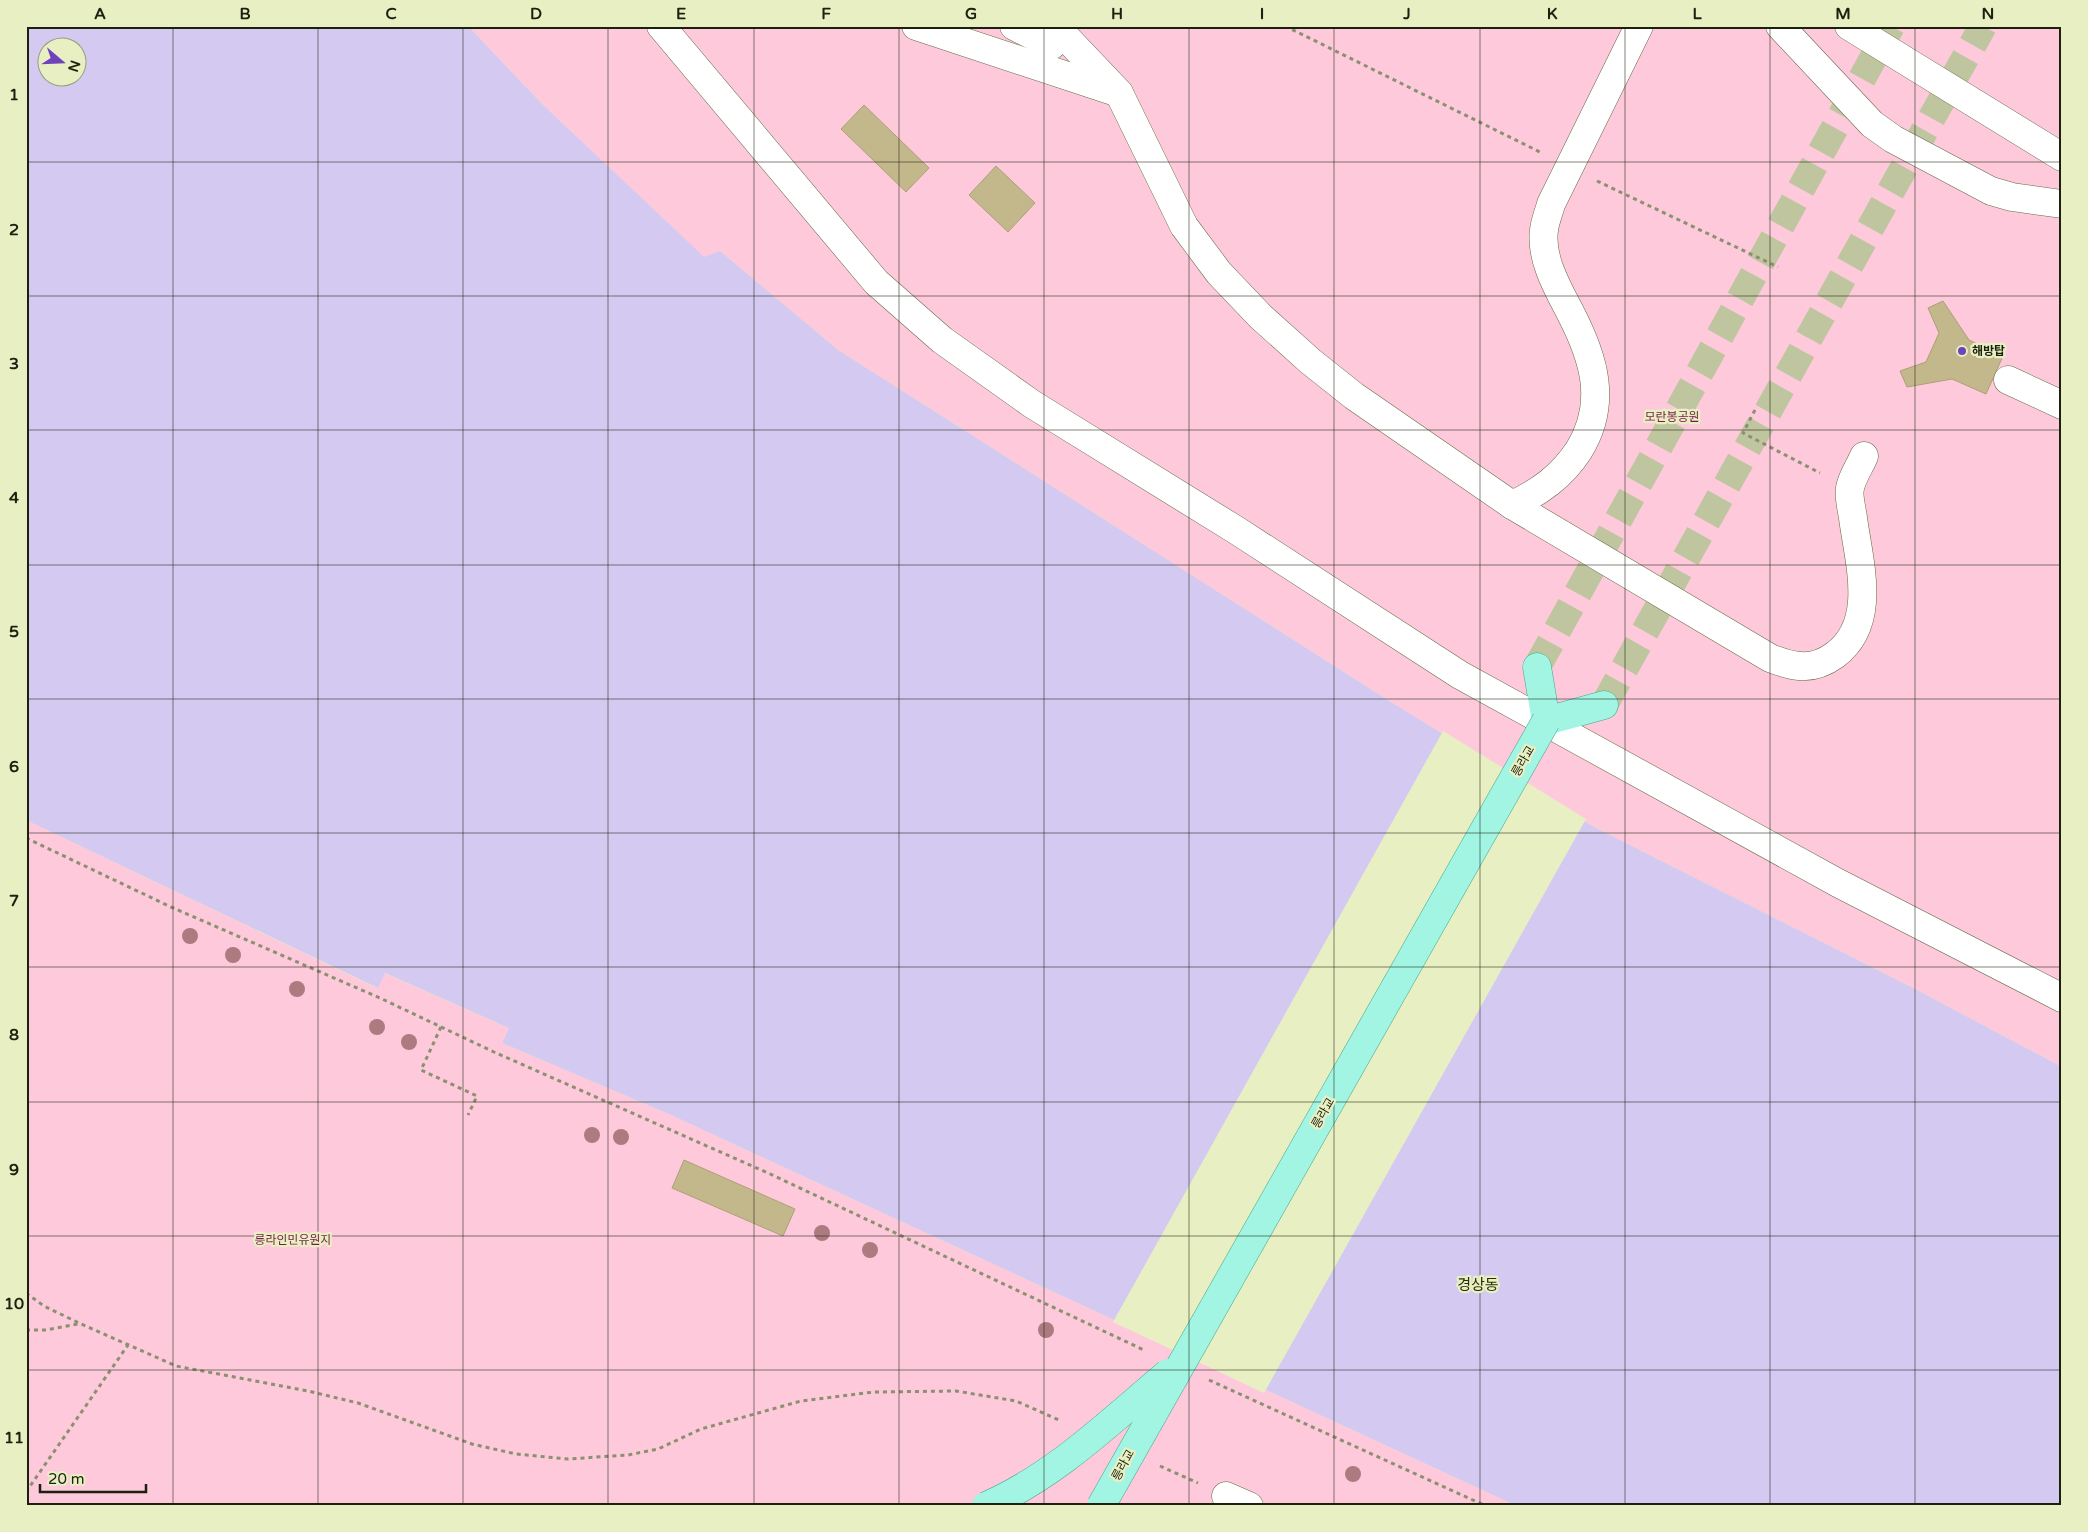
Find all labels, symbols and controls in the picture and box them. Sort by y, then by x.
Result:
text: A [94,4,106,24]
text: B [239,4,251,24]
text: C [385,4,397,24]
text: D [530,4,542,24]
text: E [676,4,686,24]
text: F [821,4,831,24]
text: G [965,4,977,24]
text: H [1111,4,1123,24]
text: I [1260,4,1264,24]
text: J [1402,4,1411,24]
text: K [1547,4,1558,24]
text: L [1692,4,1702,24]
text: M [1835,4,1851,24]
text: N [1982,4,1994,24]
north arrow [38,38,88,88]
text: N [64,58,84,74]
text: 1 [9,85,19,105]
text: 2 [9,220,19,240]
place label: 해방탑 [1972,344,2005,358]
marker: 해방탑 [1956,345,1968,357]
text: 3 [9,354,19,374]
park label: 모란봉공원 [1644,410,1700,424]
text: 4 [9,488,19,508]
text: 5 [9,622,19,642]
street label: 릉라교 [1509,743,1537,779]
text: 6 [9,757,19,777]
text: 7 [9,891,19,911]
text: 8 [9,1025,19,1045]
street label: 릉라교 [1309,1095,1337,1131]
text: 9 [9,1160,19,1180]
park label: 릉라인민유원지 [254,1233,332,1247]
district label: 경상동 [1457,1276,1499,1294]
text: 10 [4,1294,24,1314]
text: 11 [4,1428,24,1448]
street label: 릉라교 [1109,1447,1137,1483]
scale bar [40,1462,146,1494]
text: 20 m [48,1470,85,1488]

